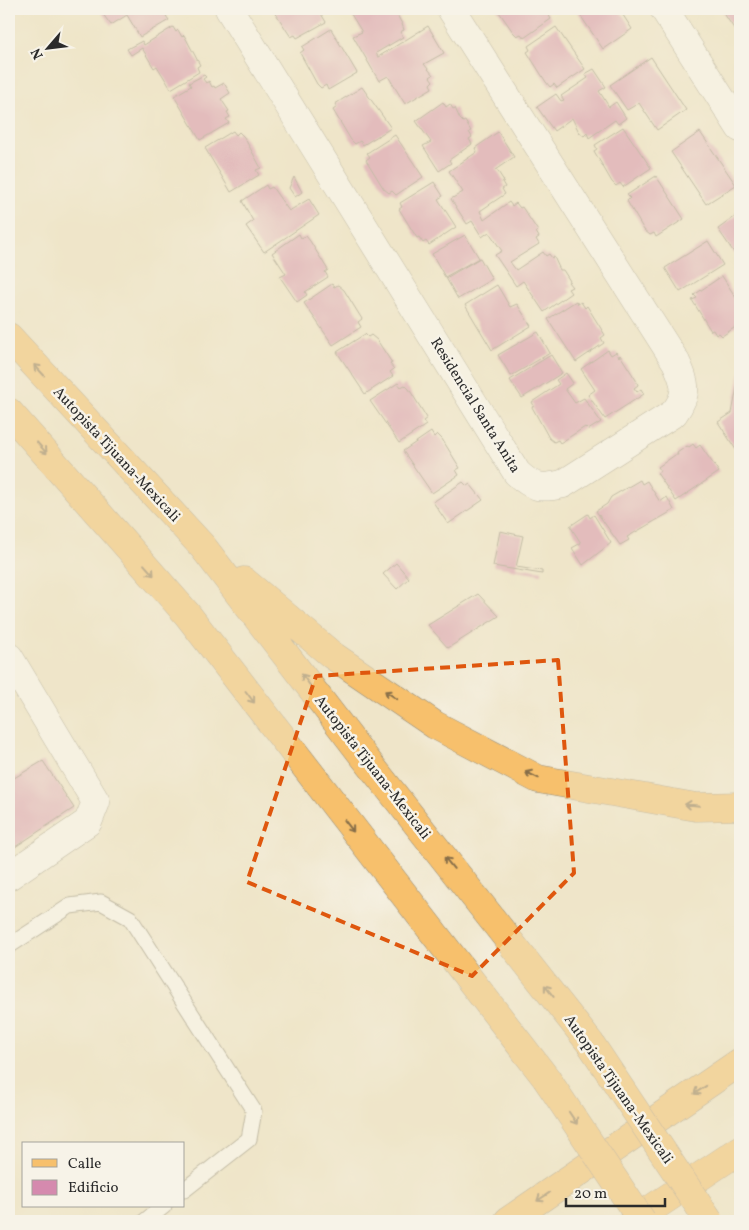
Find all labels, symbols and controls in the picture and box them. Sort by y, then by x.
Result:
north arrow [22,22,72,72]
text: N [27,44,49,62]
street label: Residencial Santa Anita [425,334,525,477]
one-way arrow [33,363,45,376]
street label: Autopista Tijuana-Mexicali [48,383,184,527]
one-way arrow [36,441,48,454]
one-way arrow [143,564,154,577]
one-way arrow [300,674,311,687]
one-way arrow [245,690,255,704]
one-way arrow [385,690,399,700]
street label: Autopista Tijuana-Mexicali [309,691,435,844]
one-way arrow [525,770,540,780]
one-way arrow [684,800,700,810]
one-way arrow [344,819,355,832]
one-way arrow [443,857,454,870]
one-way arrow [544,985,555,998]
street label: Autopista Tijuana-Mexicali [558,1011,677,1169]
one-way arrow [693,1085,707,1095]
one-way arrow [568,1111,578,1125]
legend [22,1142,185,1208]
text: Calle [68,1154,101,1175]
scale bar [566,1175,665,1207]
text: Edificio [68,1178,119,1199]
text: 20 m [574,1184,607,1205]
one-way arrow [536,1192,550,1202]

